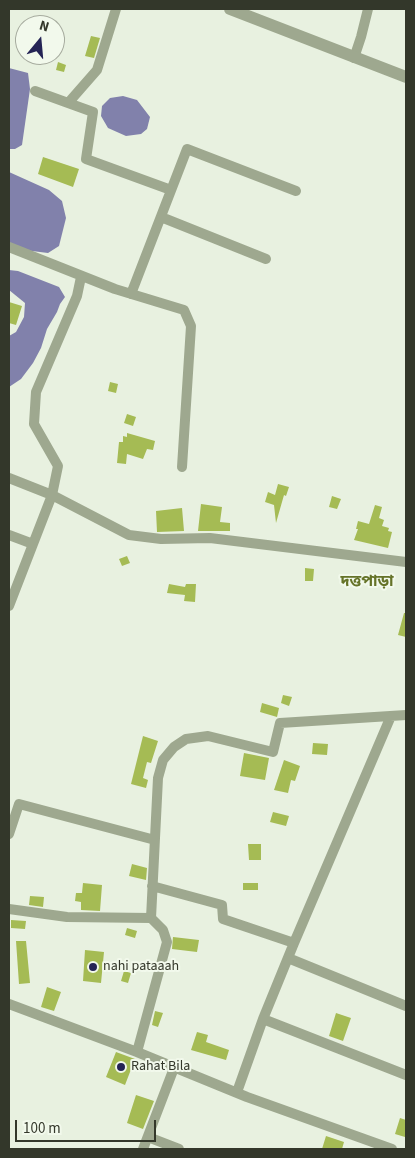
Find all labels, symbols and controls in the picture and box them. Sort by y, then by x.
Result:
north arrow [15,15,65,65]
text: N [37,16,51,38]
district label: দত্তপাড়া [340,572,394,592]
place label: nahi pataaah [103,959,179,975]
marker: nahi pataaah [87,961,99,973]
place label: Rahat Bila [131,1059,190,1075]
marker: Rahat Bila [115,1061,127,1073]
scale bar [18,1110,159,1142]
text: 100 m [23,1118,61,1139]

